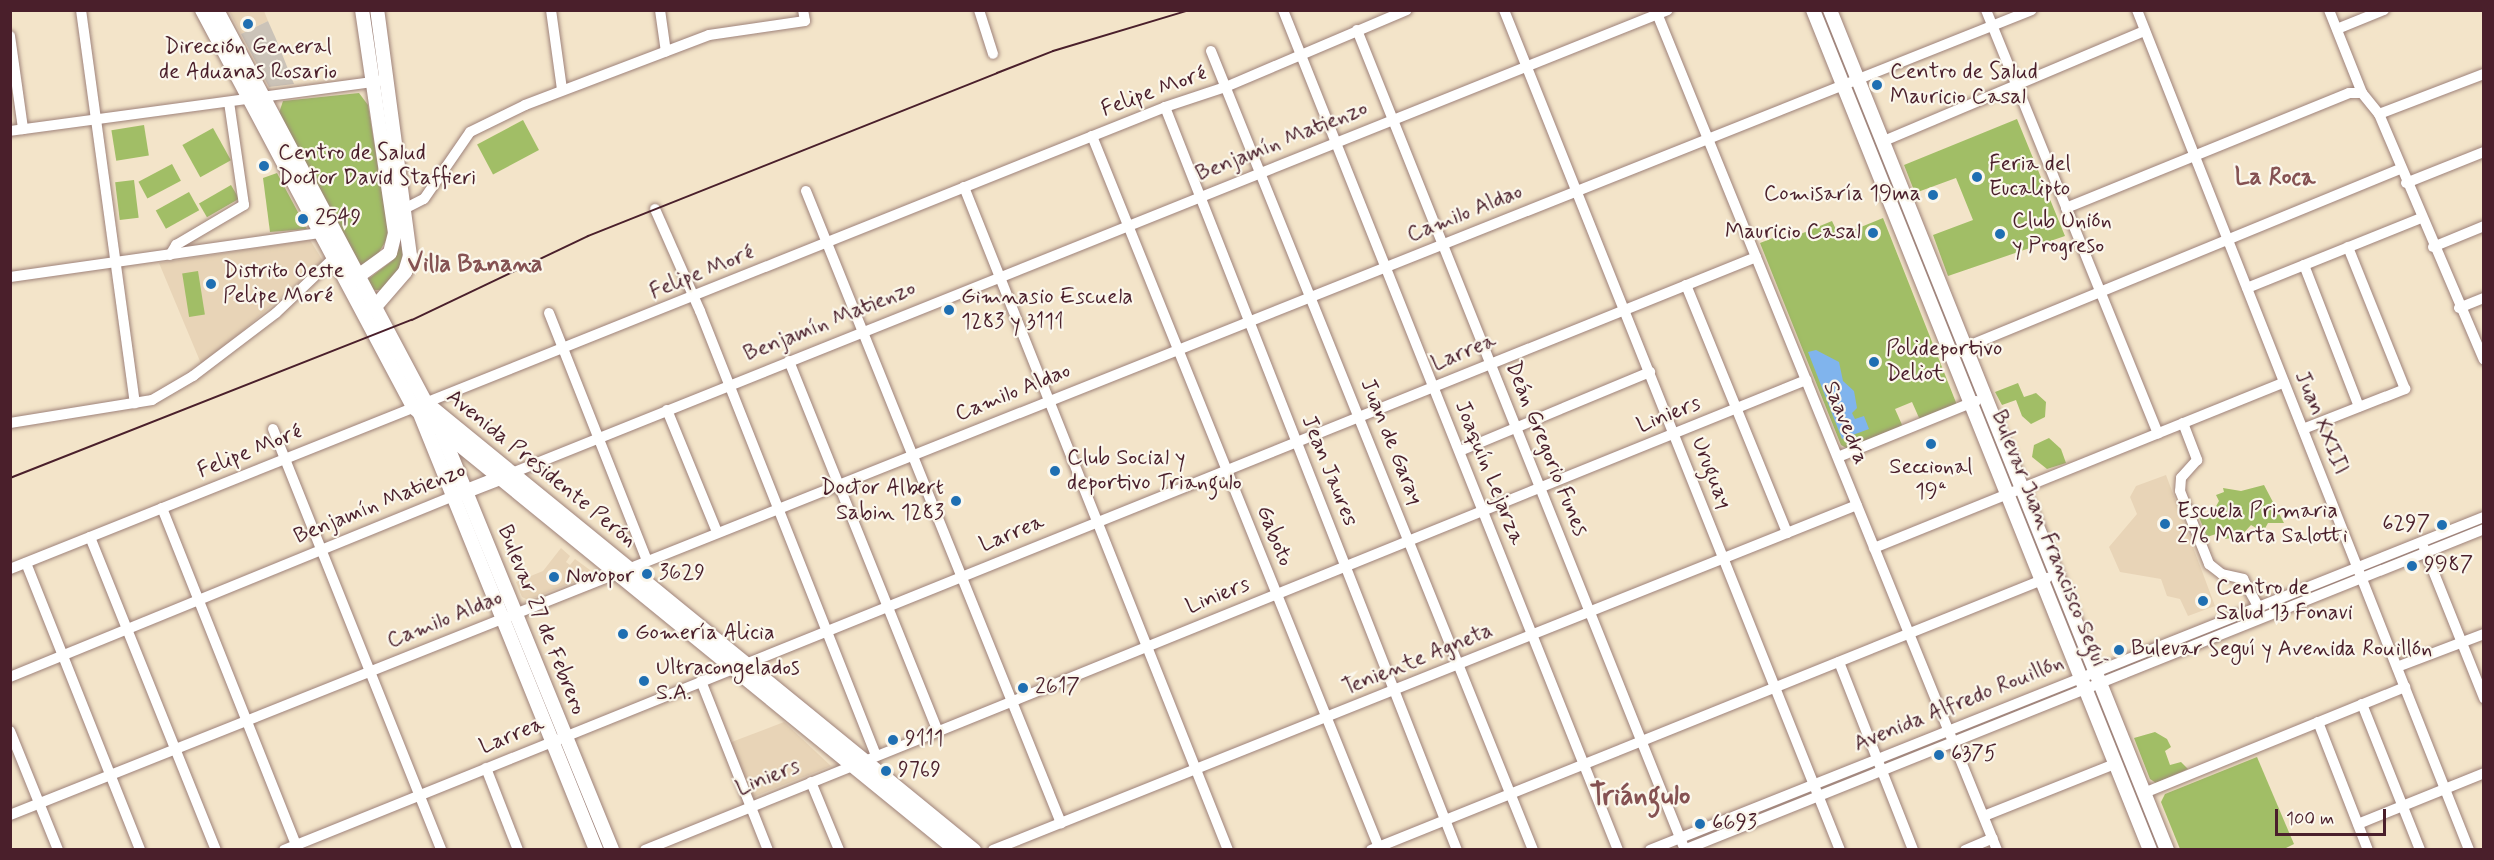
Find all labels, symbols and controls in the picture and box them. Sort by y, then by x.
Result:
marker: Dirección General de Aduanas Rosario [241,17,255,31]
place label: Dirección General de Aduanas Rosario [159,34,337,86]
place label: Centro de Salud Mauricio Casal [1890,59,2037,110]
street label: Felipe Moré [1099,61,1209,123]
marker: Centro de Salud Mauricio Casal [1868,76,1886,94]
street label: Benjamín Matienzo [1193,96,1371,188]
place label: Centro de Salud Doctor David Staffieri [278,140,478,192]
place label: Feria del Eucalipto [1989,151,2071,202]
marker: Centro de Salud Doctor David Staffieri [255,157,273,175]
district label: La Roca [2235,164,2315,192]
marker: Feria del Eucalipto [1970,170,1984,184]
street label: Camilo Aldao [1403,179,1527,249]
place label: Comisaría 19ma [1764,182,1921,208]
marker: Comisaría 19ma [1926,188,1940,202]
place label: 2549 [315,206,361,232]
place label: Club Unión y Progreso [2012,208,2112,260]
marker: 2549 [296,212,310,226]
place label: Mauricio Casal [1727,220,1861,246]
marker: Mauricio Casal [1866,226,1880,240]
marker: Club Unión y Progreso [1993,227,2007,241]
street label: Felipe Moré [647,240,757,306]
district label: Villa Banana [408,251,542,279]
place label: Distrito Oeste Pelipe Moré [223,258,345,310]
street label: Benjamín Matienzo [741,276,919,368]
marker: Distrito Oeste Pelipe Moré [204,277,218,291]
place label: Gimnasio Escuela 1283 y 3111 [961,284,1126,336]
marker: Gimnasio Escuela 1283 y 3111 [942,303,956,317]
street label: Larrea [1428,328,1500,378]
place label: Polideportivo Deliot [1886,336,2002,388]
marker: Polideportivo Deliot [1867,355,1881,369]
street label: Deán Gregorio Funes [1499,357,1593,541]
street label: Camilo Aldao [951,358,1075,428]
street label: Juan XXIII [2288,366,2354,480]
street label: Juan de Garay [1354,375,1428,509]
street label: Saavedra [1816,378,1874,468]
street label: Avenida Presidente Perón [441,384,641,554]
street label: Liniers [1633,390,1705,440]
street label: Joaquín Lejarza [1447,395,1531,551]
street label: Bulevar Juan Francisco Seguí [1985,408,2111,670]
street label: Jean Jaures [1296,414,1362,528]
street label: Felipe Moré [195,419,305,485]
street label: Uruguay [1685,433,1737,513]
marker: Seccional 19ª [1924,437,1938,451]
place label: Club Social y deportivo Triangulo [1067,445,1245,496]
place label: Seccional 19ª [1889,454,1973,506]
street label: Benjamín Matienzo [291,458,469,550]
marker: Club Social y deportivo Triangulo [1048,464,1062,478]
place label: Doctor Albert Sabin 1283 [820,475,944,526]
marker: Doctor Albert Sabin 1283 [949,494,963,508]
place label: Escuela Primaria 276 Marta Salotti [2177,498,2345,550]
street label: Gaboto [1250,502,1298,570]
street label: Larrea [976,509,1048,559]
place label: 6297 [2382,512,2430,538]
marker: Escuela Primaria 276 Marta Salotti [2158,517,2172,531]
marker: 6297 [2435,518,2449,532]
street label: Bulevar 27 de Febrero [490,520,592,720]
place label: 9987 [2424,553,2473,579]
marker: 9987 [2405,559,2419,573]
place label: 3629 [659,561,705,587]
place label: Novopor [566,564,634,590]
marker: 3629 [640,567,654,581]
marker: Novopor [547,570,561,584]
street label: Liniers [1182,571,1254,621]
place label: Centro de Salud 13 Fonavi [2216,575,2353,626]
street label: Camilo Aldao [383,585,507,655]
marker: Centro de Salud 13 Fonavi [2194,592,2212,610]
street label: Teniente Agneta [1338,617,1498,703]
place label: Gomería Alicia [635,621,775,647]
marker: Gomería Alicia [616,627,630,641]
place label: Bulevar Seguí y Avenida Rouillón [2131,637,2424,663]
marker: Bulevar Seguí y Avenida Rouillón [2112,643,2126,657]
street label: Avenida Alfredo Rouillón [1852,650,2066,758]
place label: Ultracongelados S.A. [656,655,800,706]
marker: Ultracongelados S.A. [637,674,651,688]
place label: 2617 [1035,675,1080,701]
marker: 2617 [1016,681,1030,695]
street label: Larrea [476,711,548,761]
place label: 9111 [905,727,944,753]
marker: 9111 [886,733,900,747]
place label: 6375 [1951,742,1997,768]
marker: 6375 [1932,748,1946,762]
street label: Liniers [732,753,804,803]
place label: 9769 [898,758,941,784]
marker: 9769 [879,764,893,778]
district label: Triángulo [1590,780,1690,814]
scale bar [2278,797,2389,835]
text: 100 m [2286,807,2334,831]
place label: 6693 [1712,811,1757,837]
marker: 6693 [1693,817,1707,831]

